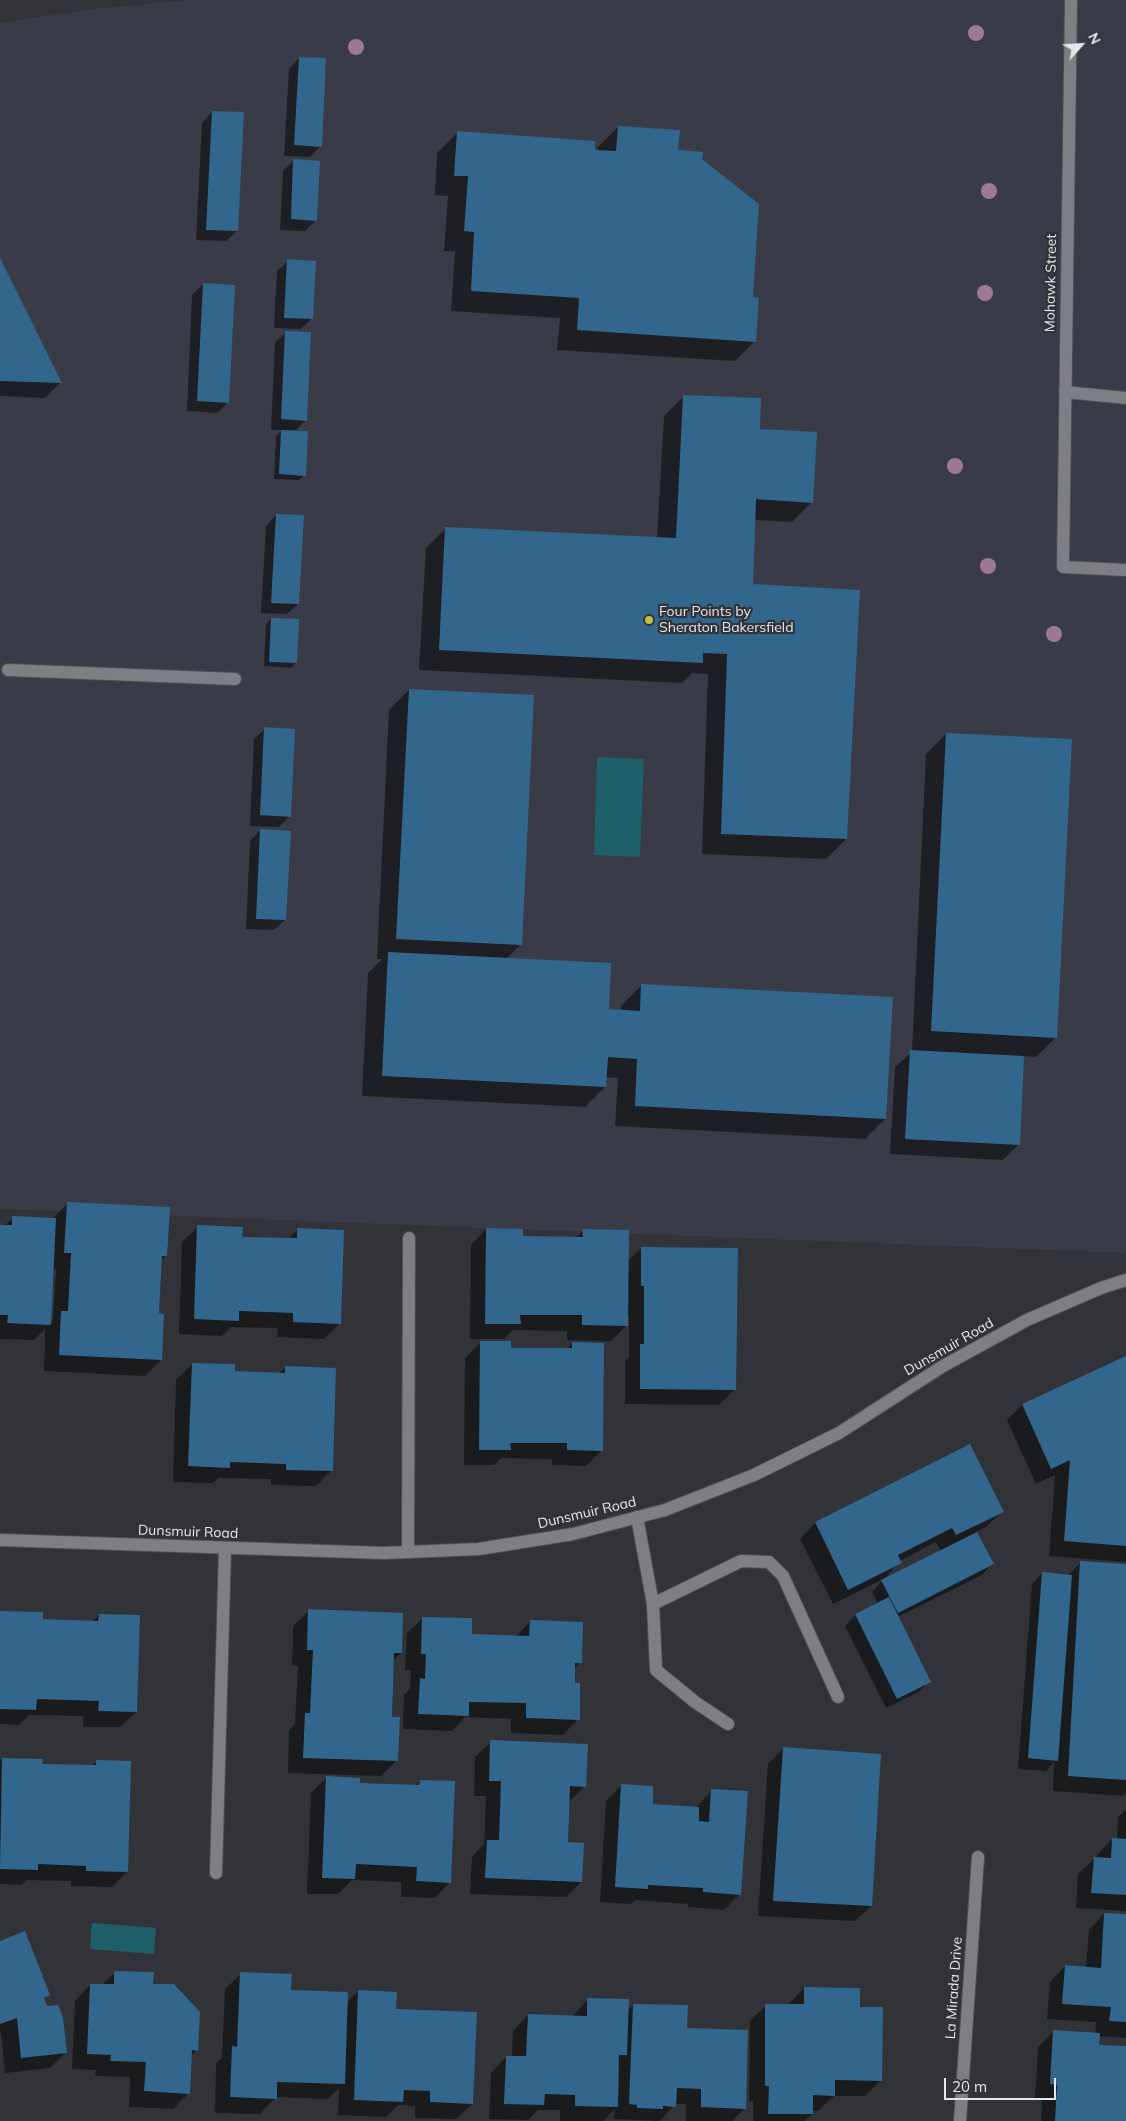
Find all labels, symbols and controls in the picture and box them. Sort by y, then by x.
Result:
north arrow [1056,20,1106,70]
text: N [1084,30,1105,47]
street label: Mohawk Street [1042,234,1060,332]
place label: Four Points by Sheraton Bakersfield [659,604,794,636]
marker: Four Points by Sheraton Bakersfield [643,614,655,626]
street label: Dunsmuir Road [901,1315,997,1379]
street label: Dunsmuir Road [536,1494,638,1532]
street label: Dunsmuir Road [138,1522,238,1542]
street label: La Mirada Drive [942,1936,966,2040]
scale bar [946,2068,1058,2100]
text: 20 m [952,2077,987,2096]

